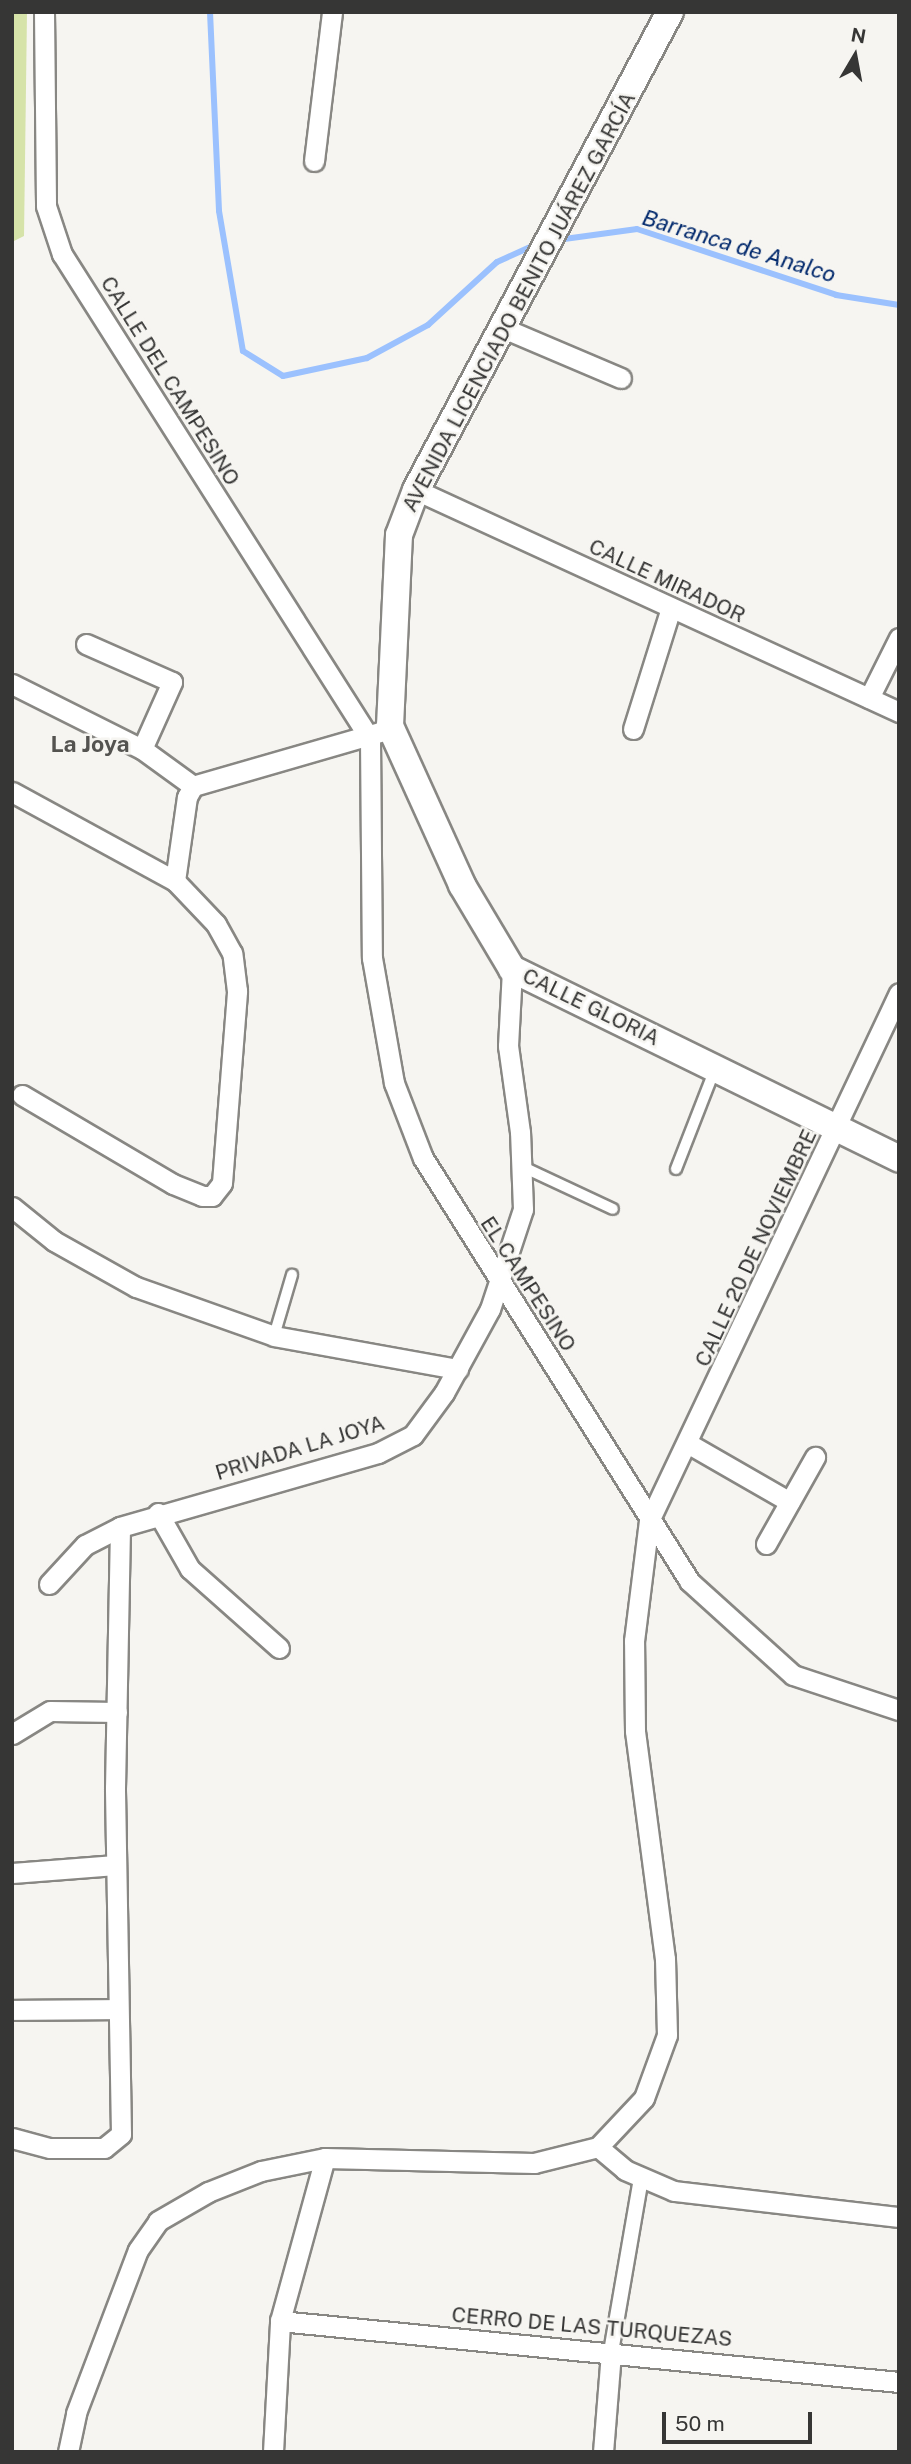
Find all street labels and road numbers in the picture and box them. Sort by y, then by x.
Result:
street label: AVENIDA LICENCIADO BENITO JUÁREZ GARCÍA [397,88,641,516]
street label: CALLE DEL CAMPESINO [95,272,245,490]
street label: CALLE MIRADOR [585,534,749,628]
street label: CALLE GLORIA [518,963,664,1051]
street label: CALLE 20 DE NOVIEMBRE [690,1125,822,1371]
street label: EL CAMPESINO [475,1212,581,1356]
street label: PRIVADA LA JOYA [212,1410,388,1486]
street label: CERRO DE LAS TURQUEZAS [451,2302,733,2352]

